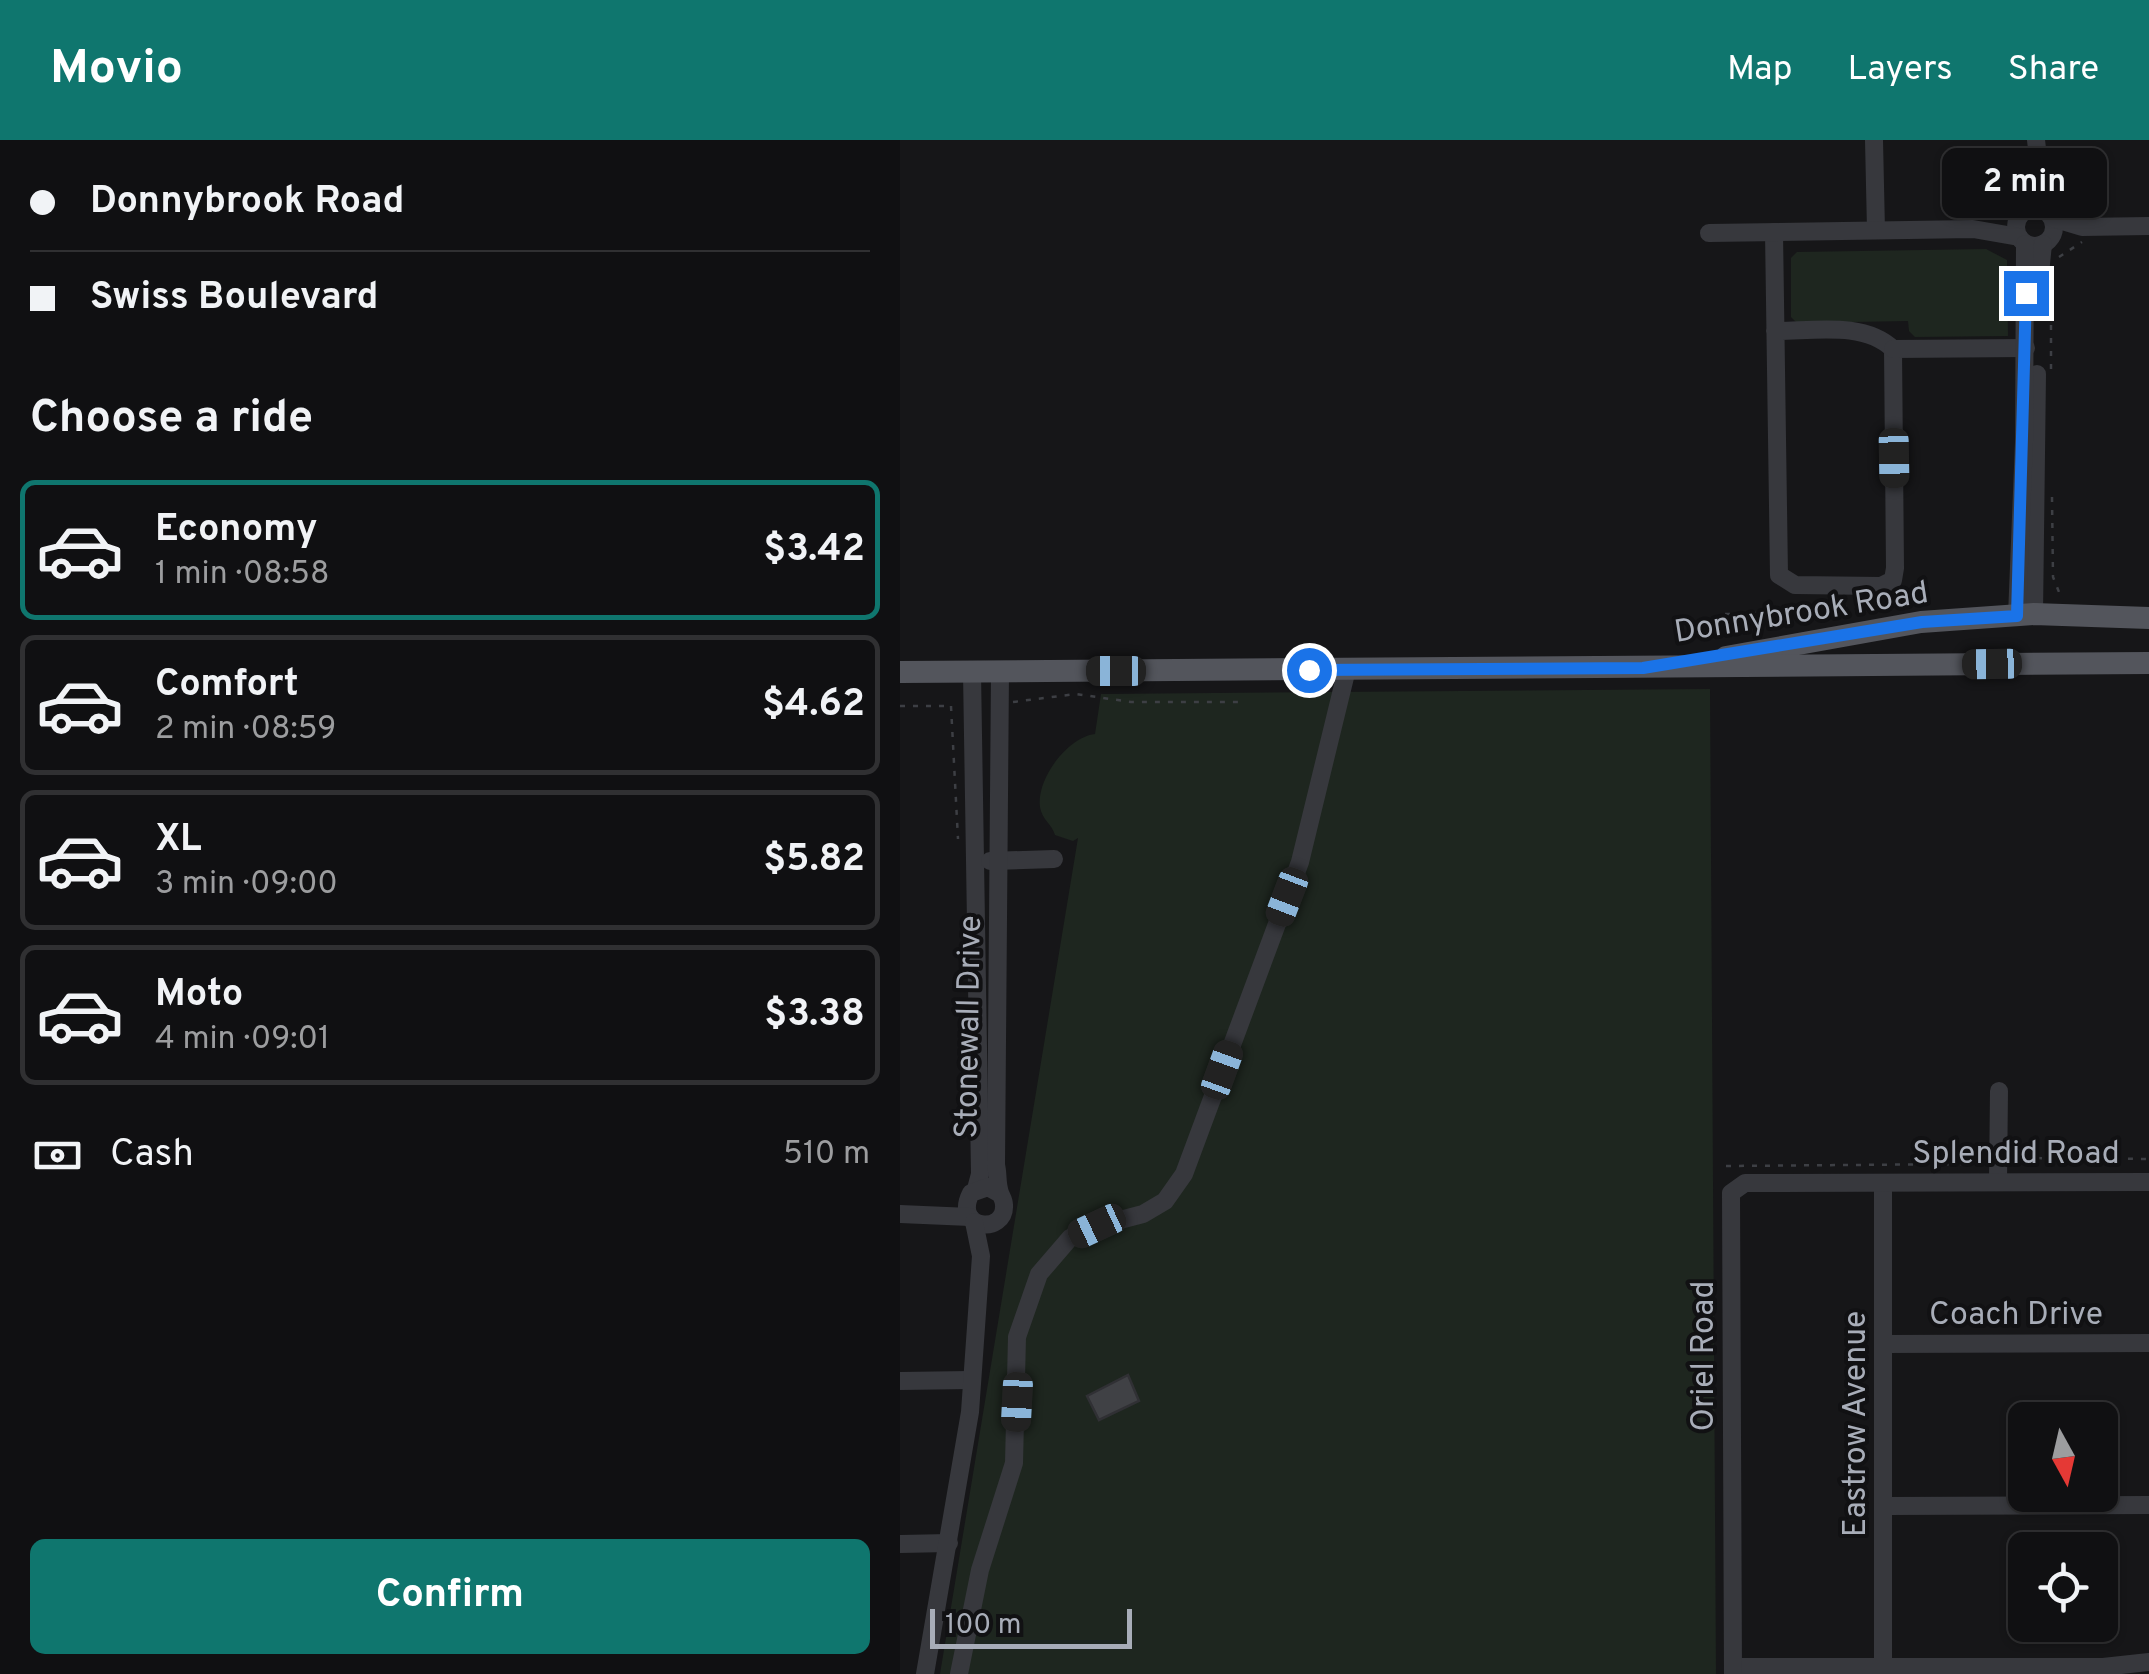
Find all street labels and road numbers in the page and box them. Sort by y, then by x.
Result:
street label: Donnybrook Road [1672,574,1931,654]
street label: Stonewall Drive [948,915,992,1139]
street label: Splendid Road [1912,1135,2120,1175]
street label: Oriel Road [1685,1280,1725,1432]
street label: Coach Drive [1929,1296,2103,1336]
street label: Eastrow Avenue [1837,1311,1877,1537]

